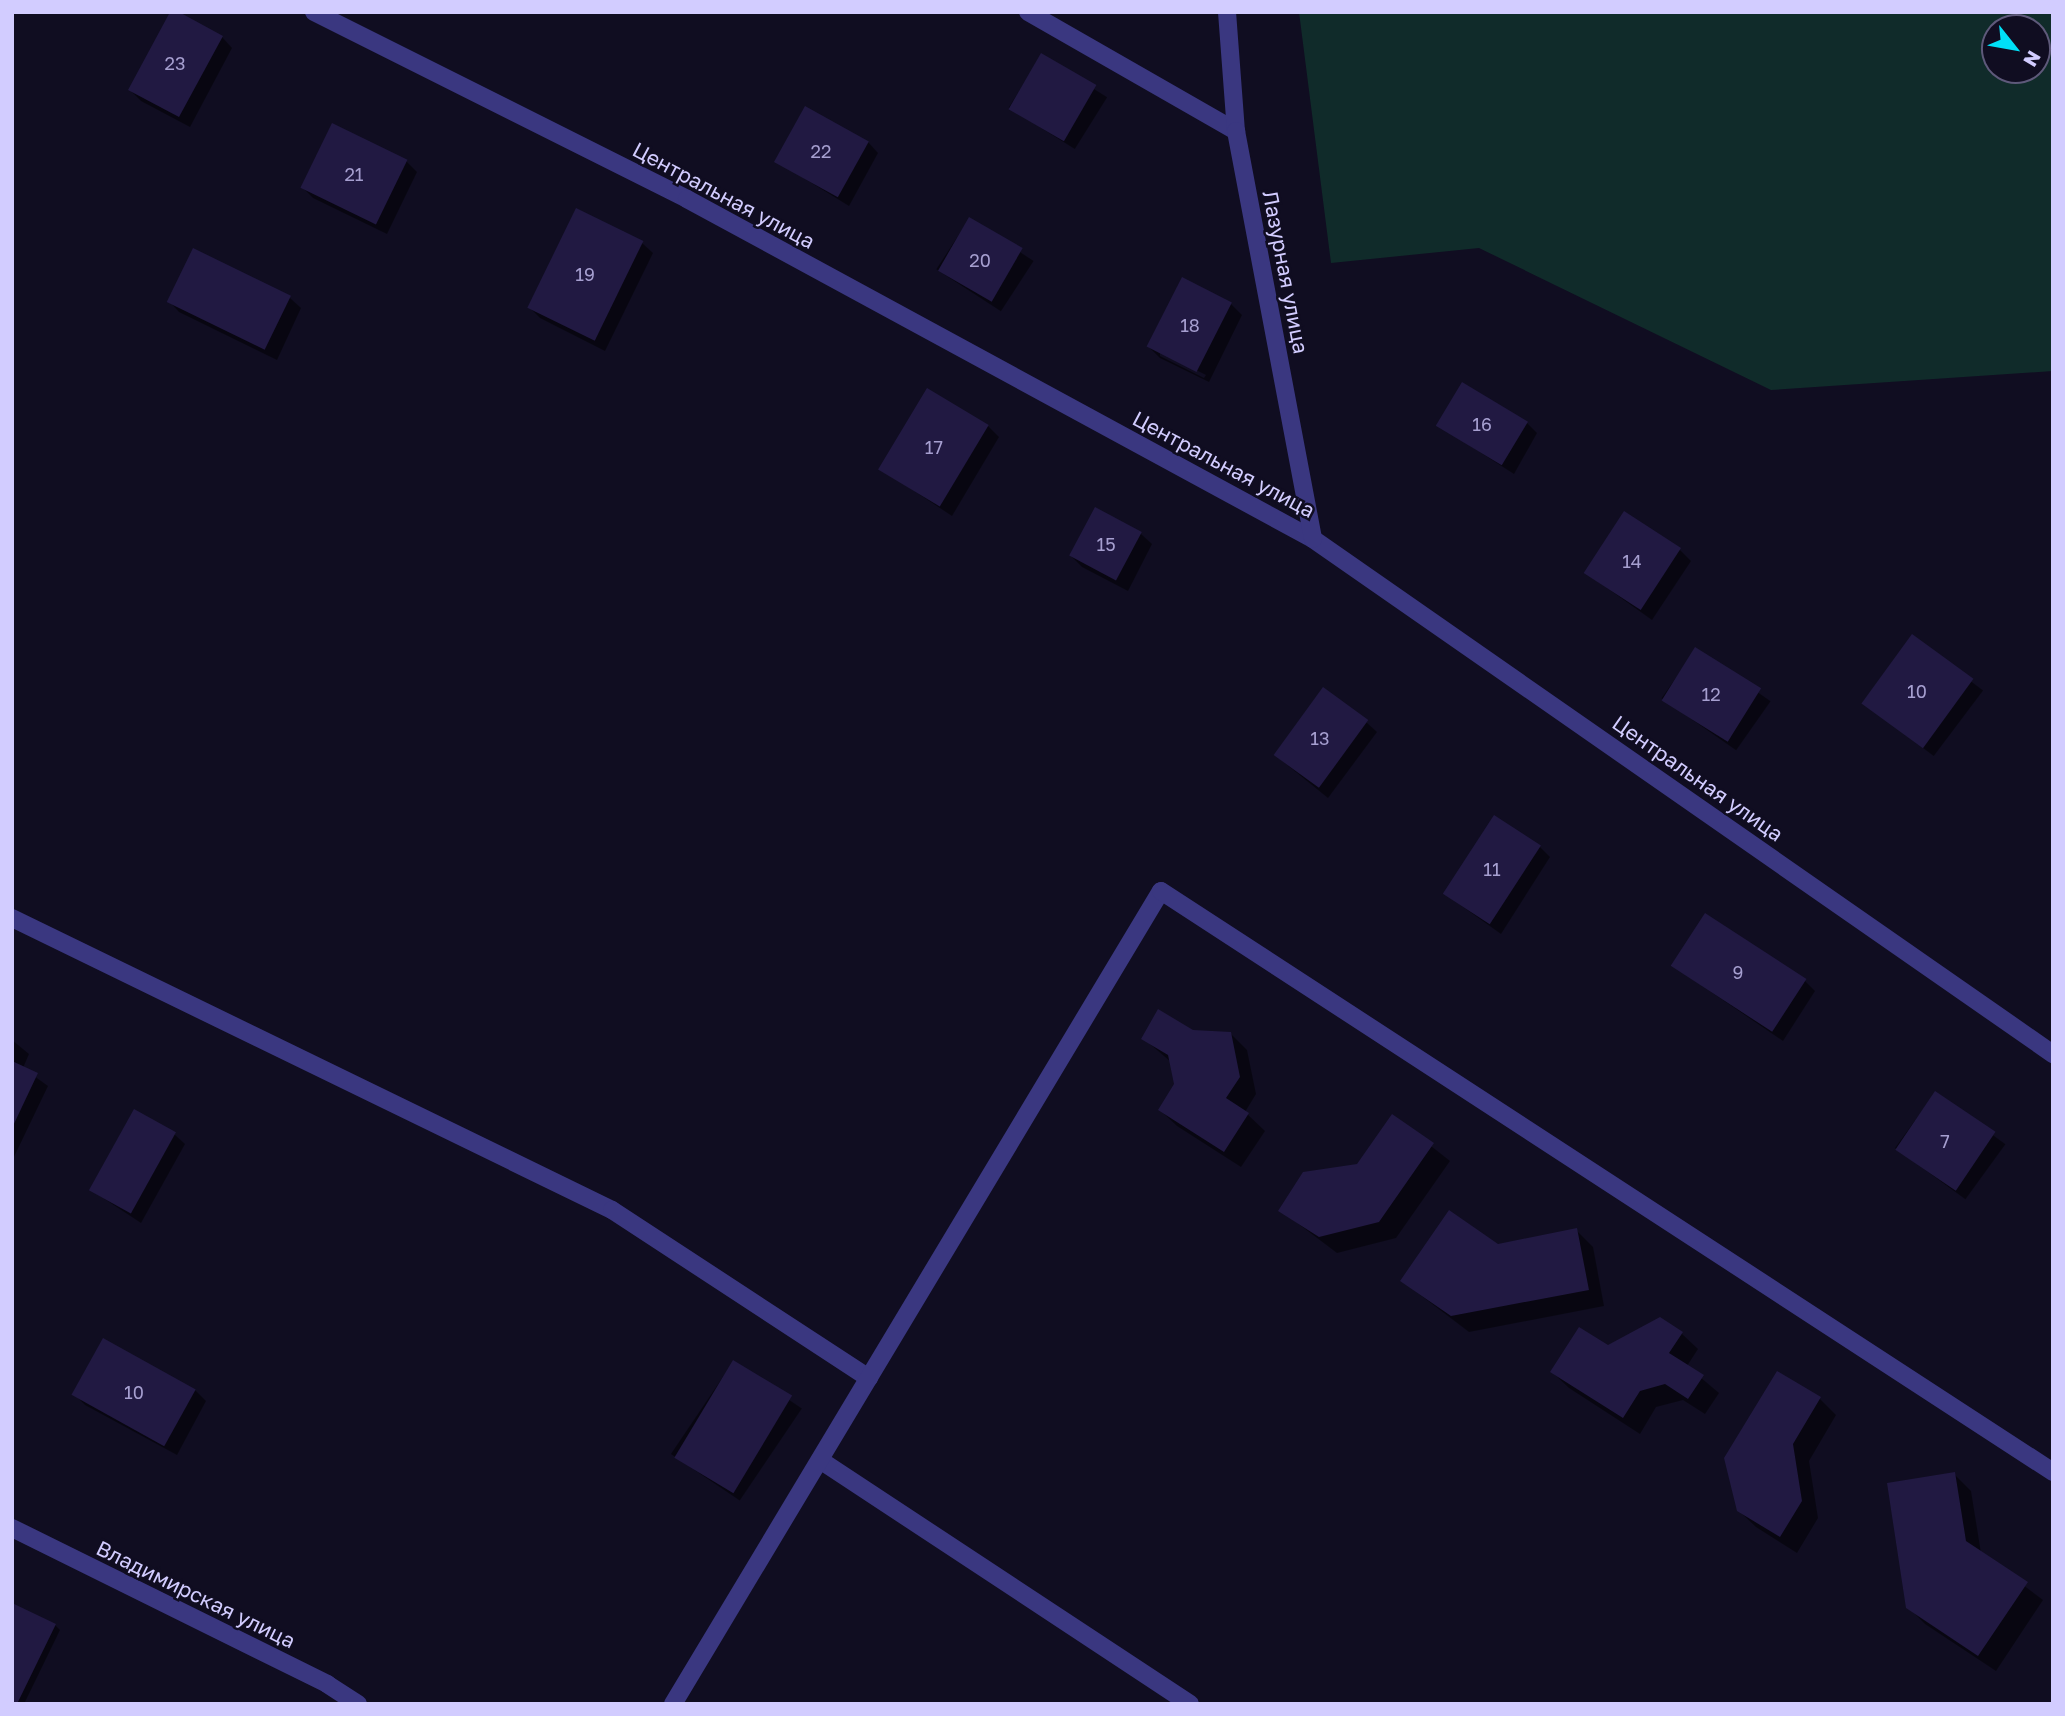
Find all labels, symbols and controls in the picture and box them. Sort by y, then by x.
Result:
north arrow [1981,14,2051,84]
text: N [2019,47,2046,71]
house number: 23 [165,52,185,74]
street label: Центральная улица [629,136,819,254]
house number: 22 [811,140,831,162]
house number: 21 [344,163,364,185]
street label: Лазурная улица [1258,188,1314,356]
house number: 20 [969,249,991,271]
house number: 19 [575,263,595,285]
house number: 18 [1180,314,1200,336]
street label: Центральная улица [1129,405,1319,523]
house number: 16 [1472,413,1492,435]
house number: 17 [925,436,943,458]
house number: 15 [1096,533,1116,555]
house number: 14 [1622,550,1642,572]
house number: 10 [1907,680,1927,702]
house number: 12 [1701,683,1721,705]
street label: Центральная улица [1608,710,1788,846]
house number: 13 [1310,727,1330,749]
house number: 11 [1483,858,1501,880]
house number: 9 [1733,961,1743,983]
house number: 7 [1940,1130,1950,1152]
house number: 10 [124,1381,144,1403]
street label: Владимирская улица [92,1535,300,1653]

